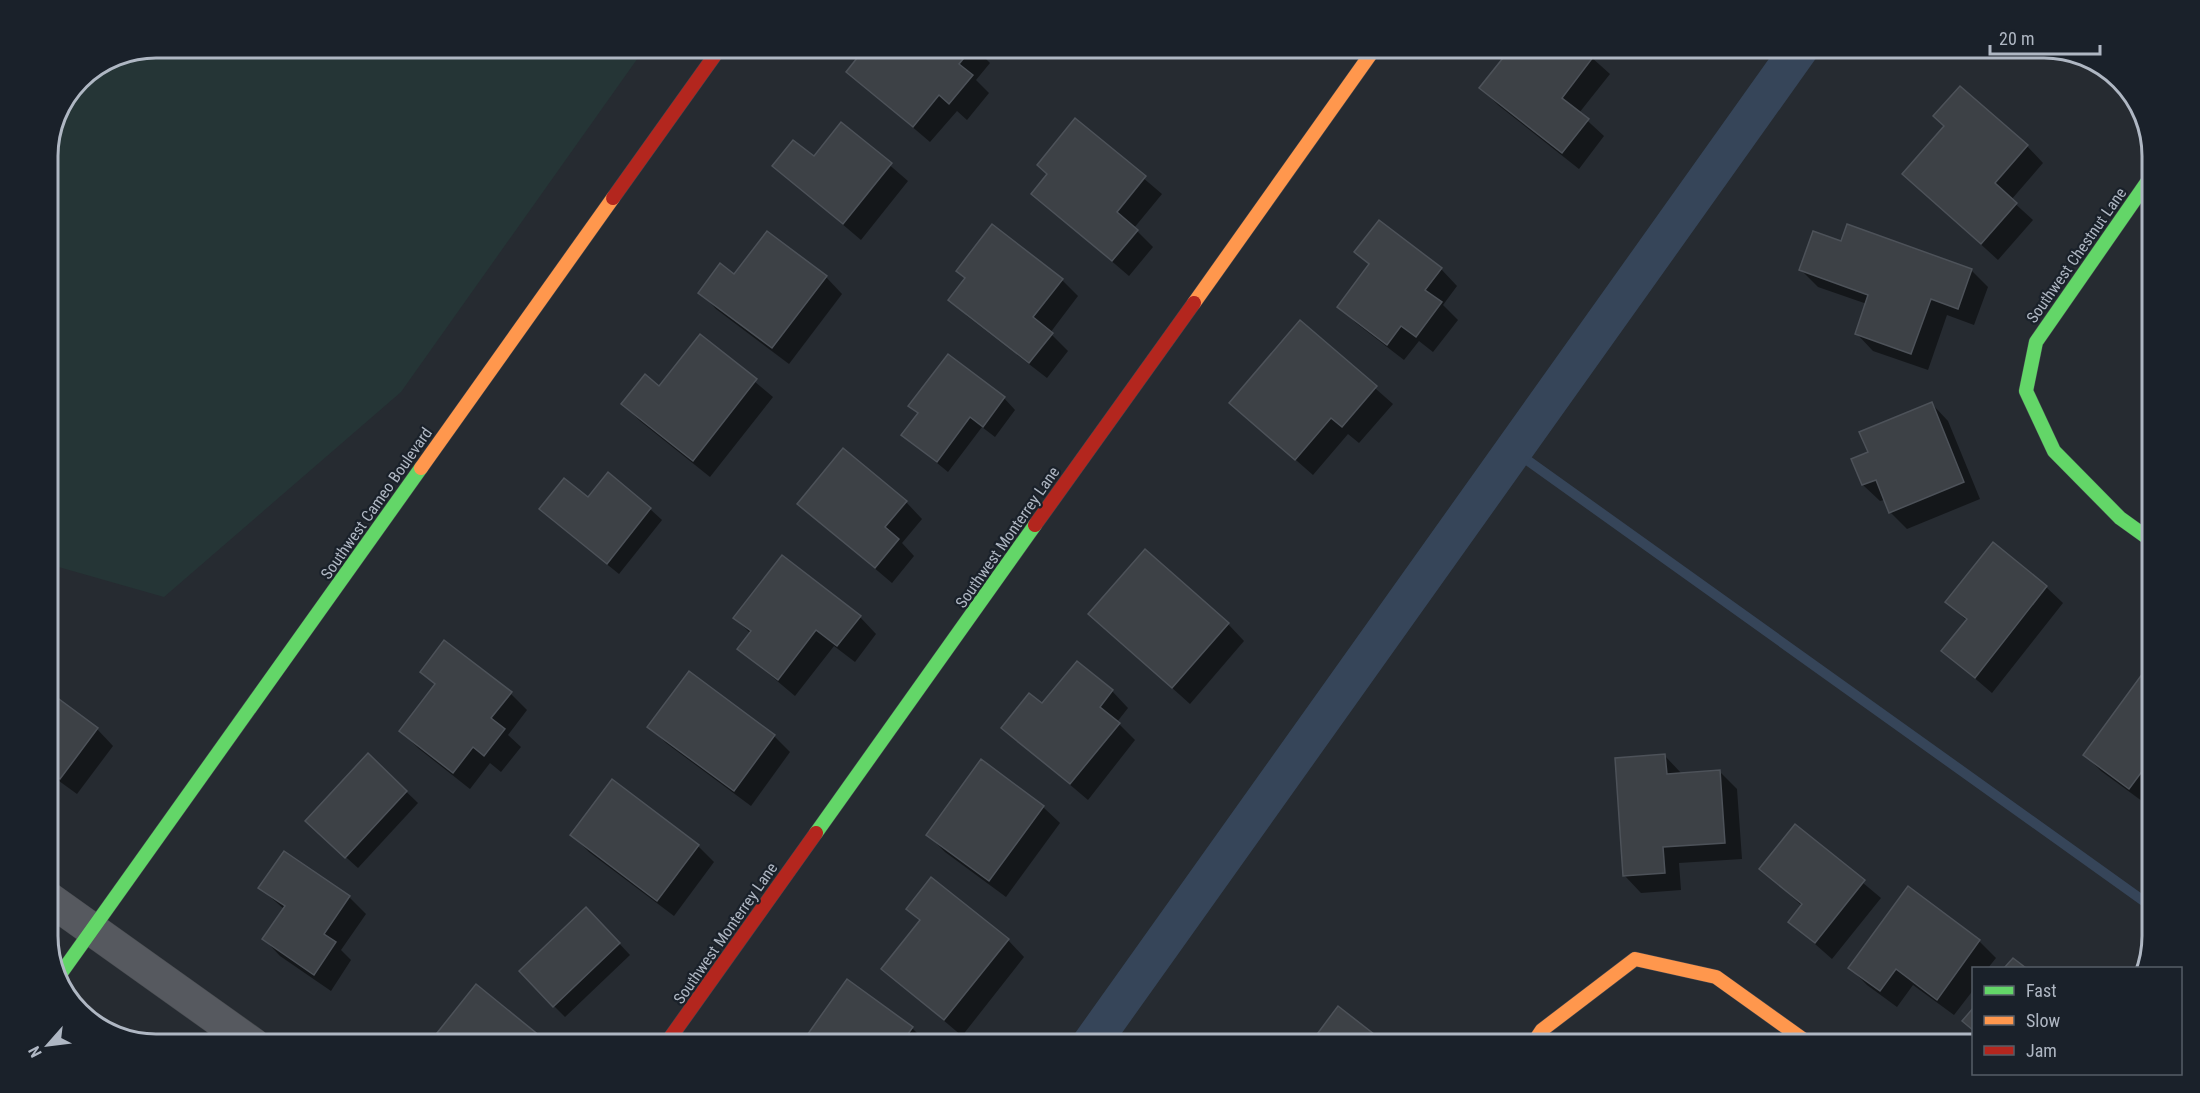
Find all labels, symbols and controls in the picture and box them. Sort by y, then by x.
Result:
scale bar [1990,18,2100,56]
text: 20 m [1999,28,2034,49]
street label: Southwest Chestnut Lane [2022,184,2130,327]
street label: Southwest Cameo Boulevard [317,424,436,583]
street label: Southwest Monterrey Lane [951,463,1063,612]
street label: Southwest Monterrey Lane [669,859,781,1008]
legend [1972,967,2182,1075]
text: Fast [2026,980,2057,1001]
text: Slow [2026,1010,2061,1031]
north arrow [18,1015,78,1075]
text: Jam [2026,1040,2057,1061]
text: N [25,1043,46,1061]

